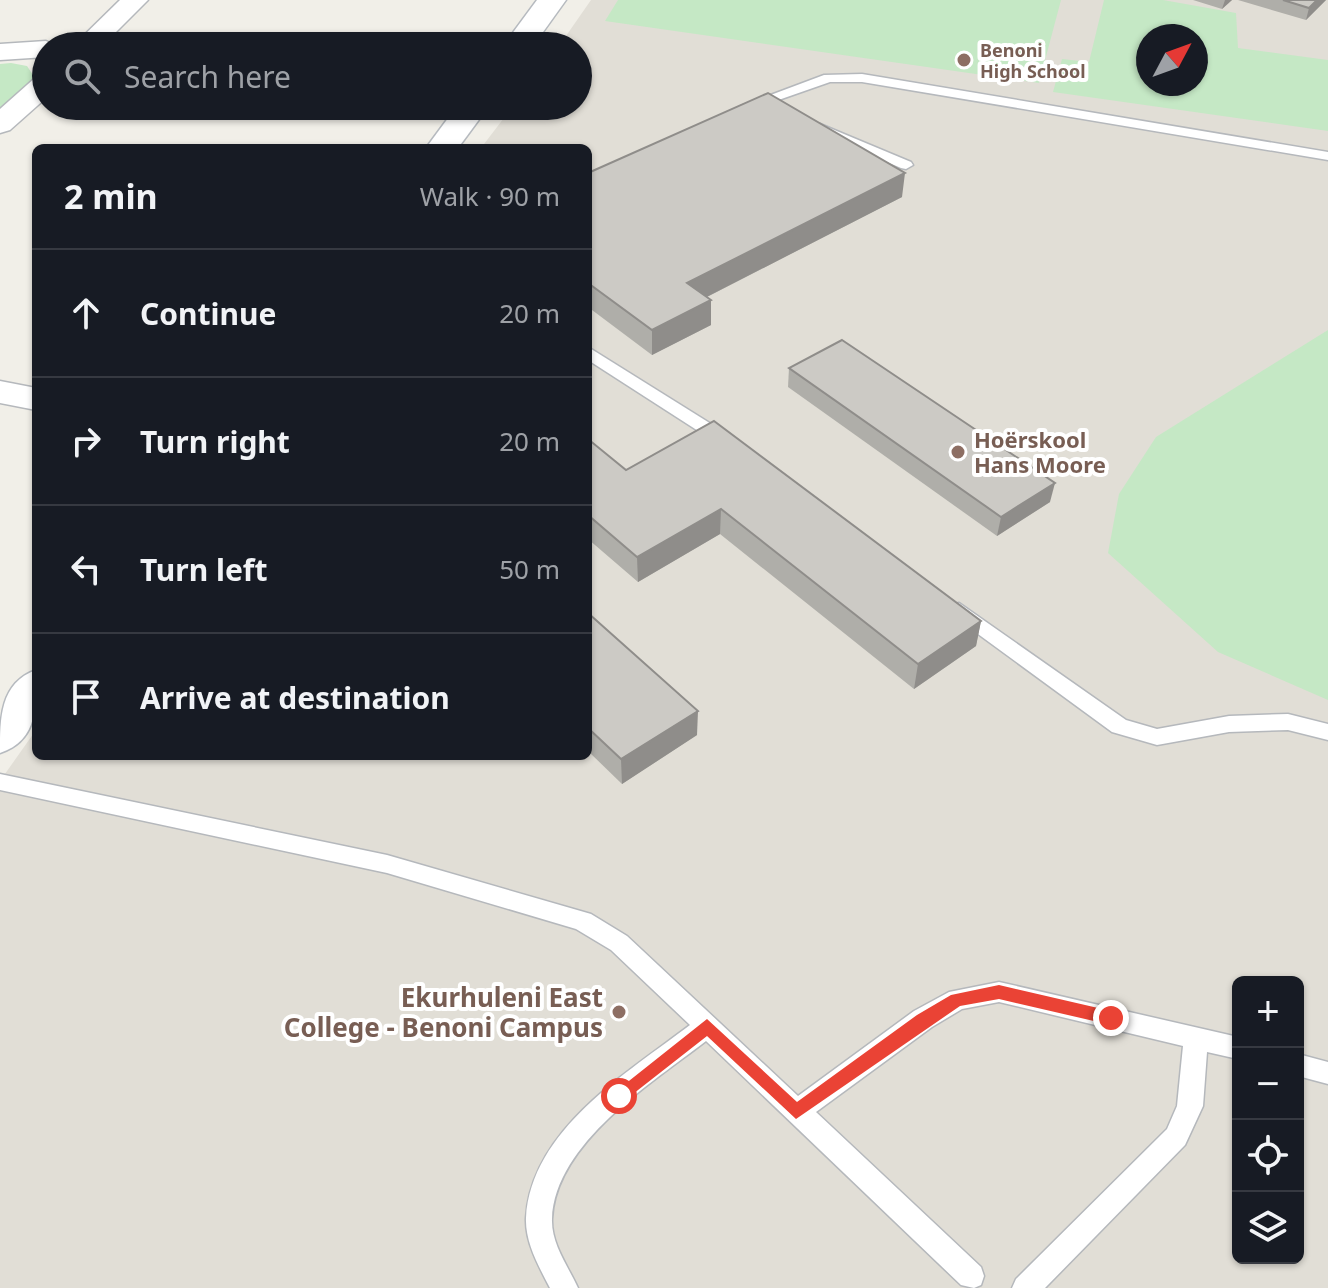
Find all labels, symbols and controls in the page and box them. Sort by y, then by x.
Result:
north arrow [1136,24,1208,96]
search box [32,32,592,120]
place label: Benoni High School [980,38,1086,83]
marker: Benoni High School [955,51,973,69]
icon: search [60,54,104,98]
text: Search here [124,56,291,97]
text: 2 min [64,173,158,219]
text: Walk · 90 m [420,178,560,214]
icon: ahead [64,291,108,335]
text: Continue [140,293,276,334]
text: 20 m [499,295,560,331]
icon: right [64,419,108,463]
text: Turn right [140,421,290,462]
text: 20 m [499,423,560,459]
place label: Hoërskool Hans Moore [974,424,1106,479]
marker: Hoërskool Hans Moore [949,443,967,461]
icon: left [64,547,108,591]
text: Turn left [140,549,268,590]
text: 50 m [499,551,560,587]
icon: arrive [64,675,108,719]
text: Arrive at destination [140,677,450,718]
map controls [1232,976,1304,1264]
button: + [1232,976,1304,1048]
place label: Ekurhuleni East College - Benoni Campus [284,979,603,1045]
route end [1093,1000,1129,1036]
marker: Ekurhuleni East College - Benoni Campus [610,1003,628,1021]
button: − [1232,1048,1304,1120]
route start [601,1078,637,1114]
button: locate [1232,1120,1304,1192]
button: layers [1232,1192,1304,1264]

